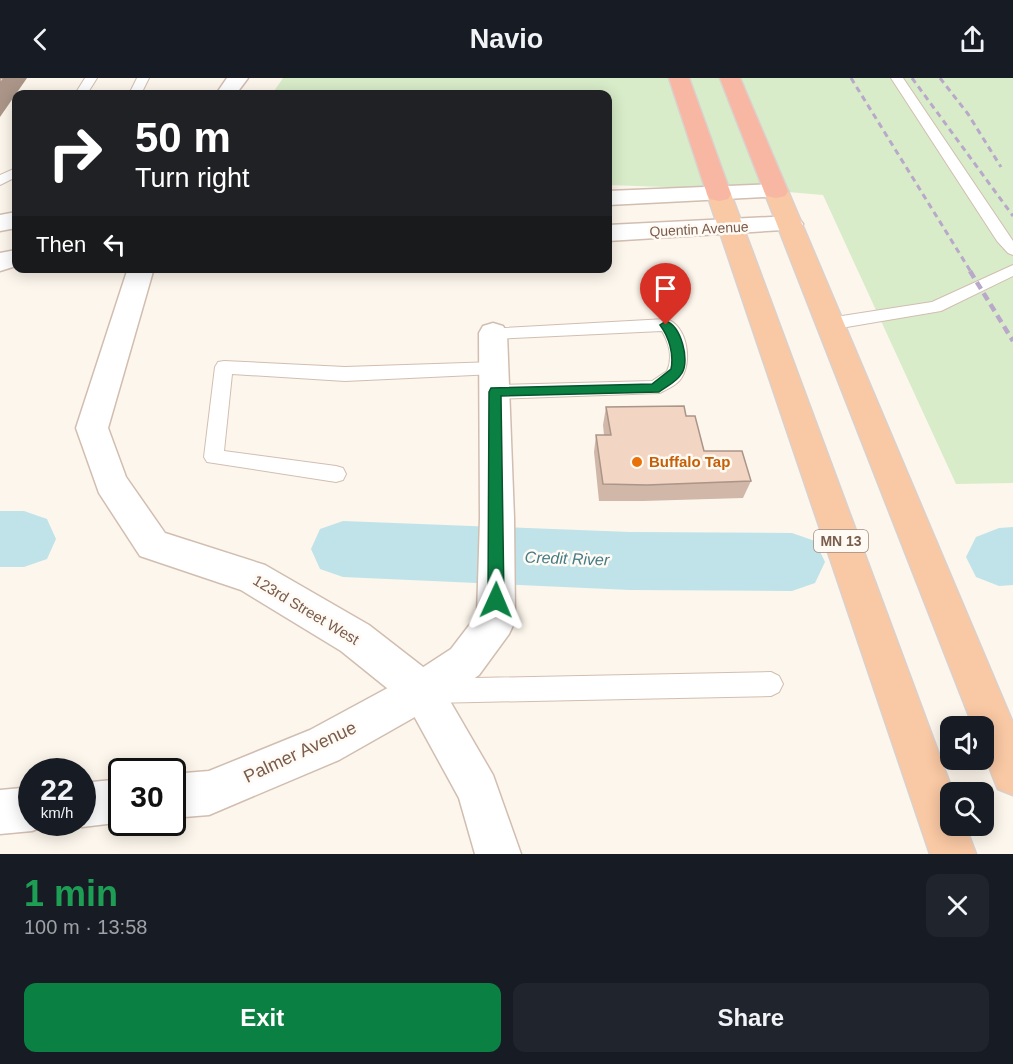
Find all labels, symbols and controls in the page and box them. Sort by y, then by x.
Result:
icon: back [24,23,57,56]
icon: share [956,23,989,56]
text: Navio [470,24,543,54]
icon: right [36,114,114,192]
text: 50 m [135,114,231,161]
text: Turn right [135,163,250,193]
street label: Quentin Avenue [649,218,749,240]
icon: left [98,228,131,261]
text: Then [36,232,86,257]
pin [640,263,691,325]
icon: arrive [649,272,682,305]
place label: Buffalo Tap [649,453,730,470]
marker: Buffalo Tap [630,455,644,469]
road number: MN 13 [814,530,868,552]
water label: Credit River [524,549,610,568]
position arrow [464,568,528,632]
street label: 123rd Street West [250,571,363,648]
map controls [940,716,994,836]
button: sound [940,716,994,770]
street label: Palmer Avenue [241,717,359,787]
speed limit sign: 30 [108,758,186,836]
text: 22 [40,773,74,806]
button: search [940,782,994,836]
text: km/h [41,804,73,821]
text: 1 min [24,873,118,914]
button: close [926,874,989,937]
text: 100 m · 13:58 [24,916,147,938]
button: Exit [24,983,501,1052]
button: Share [513,983,989,1052]

